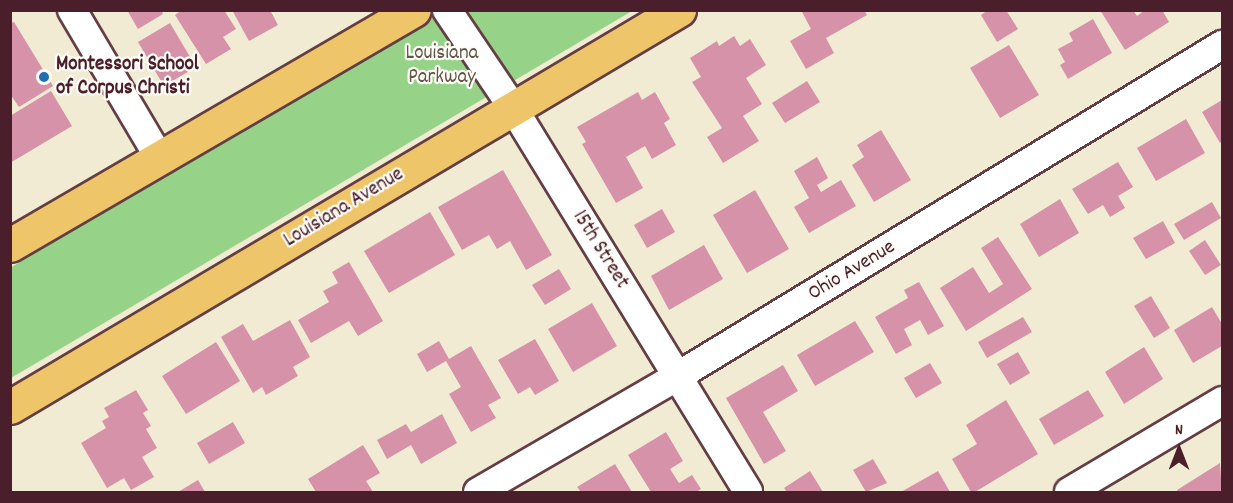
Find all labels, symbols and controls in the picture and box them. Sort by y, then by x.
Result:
park label: Louisiana Parkway [406,41,478,91]
place label: Montessori School of Corpus Christi [56,52,199,102]
marker: Montessori School of Corpus Christi [37,70,51,84]
street label: Louisiana Avenue [280,162,408,254]
street label: 15th Street [566,206,634,294]
street label: Ohio Avenue [804,235,900,307]
north arrow [1149,419,1209,479]
text: N [1175,419,1183,442]

